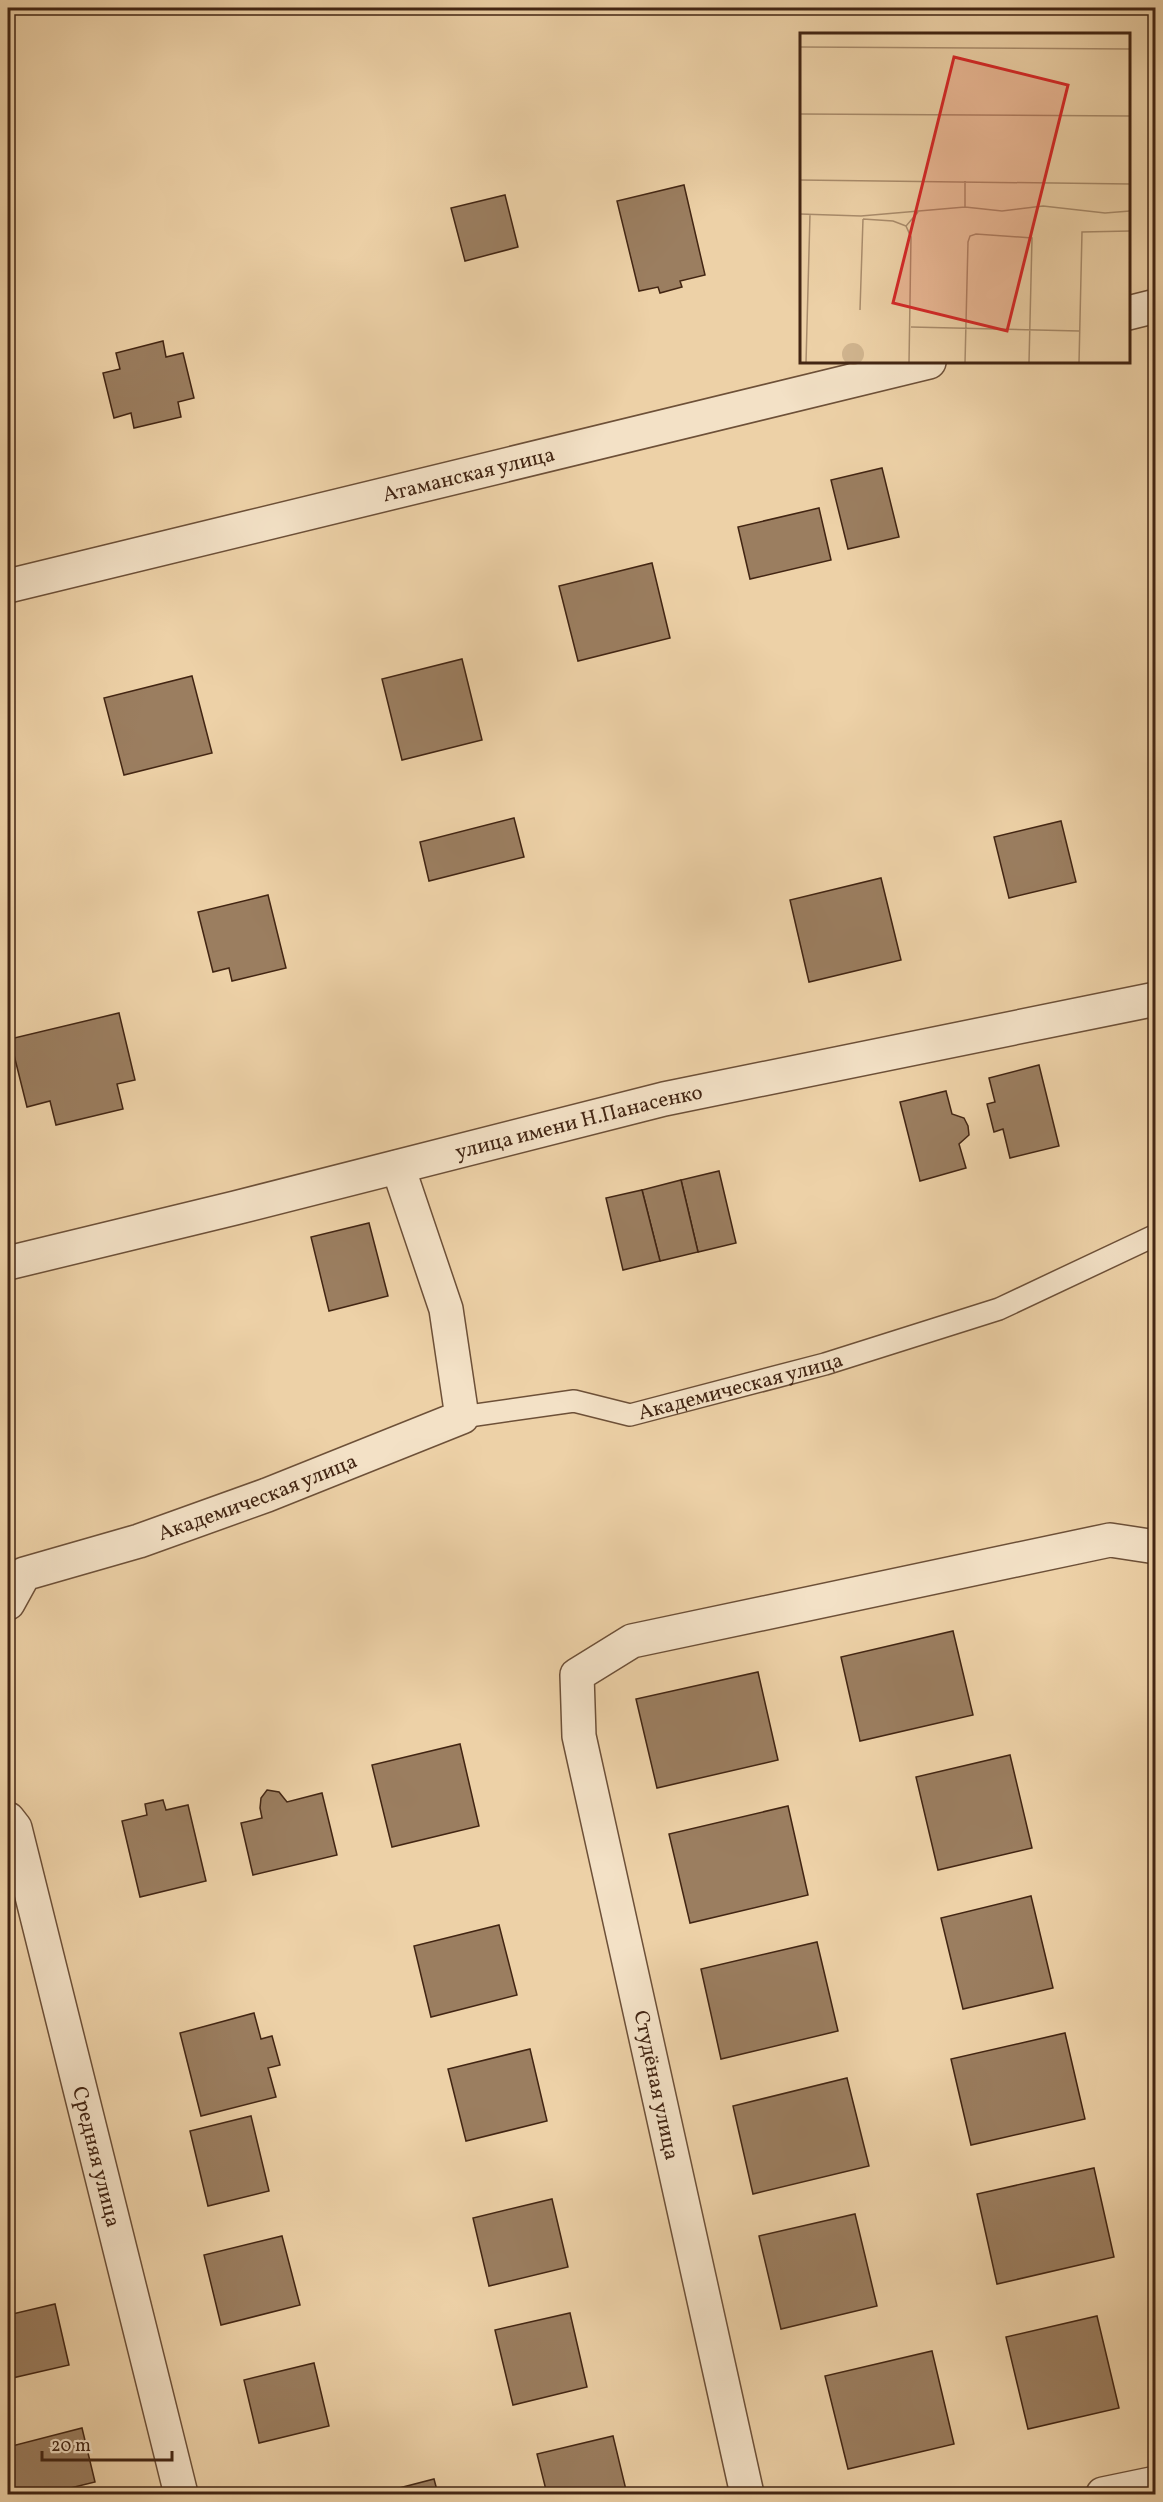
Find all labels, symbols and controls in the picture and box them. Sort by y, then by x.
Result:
inset map [800,33,1130,363]
street label: Атаманская улица [380,441,558,510]
street label: улица имени Н.Панасенко [452,1079,705,1168]
street label: Академическая улица [635,1346,847,1428]
street label: Академическая улица [154,1447,362,1549]
street label: Студёная улица [626,2008,686,2163]
street label: Средняя улица [64,2083,127,2230]
scale bar [42,2424,172,2462]
text: 20 m [51,2434,91,2459]

